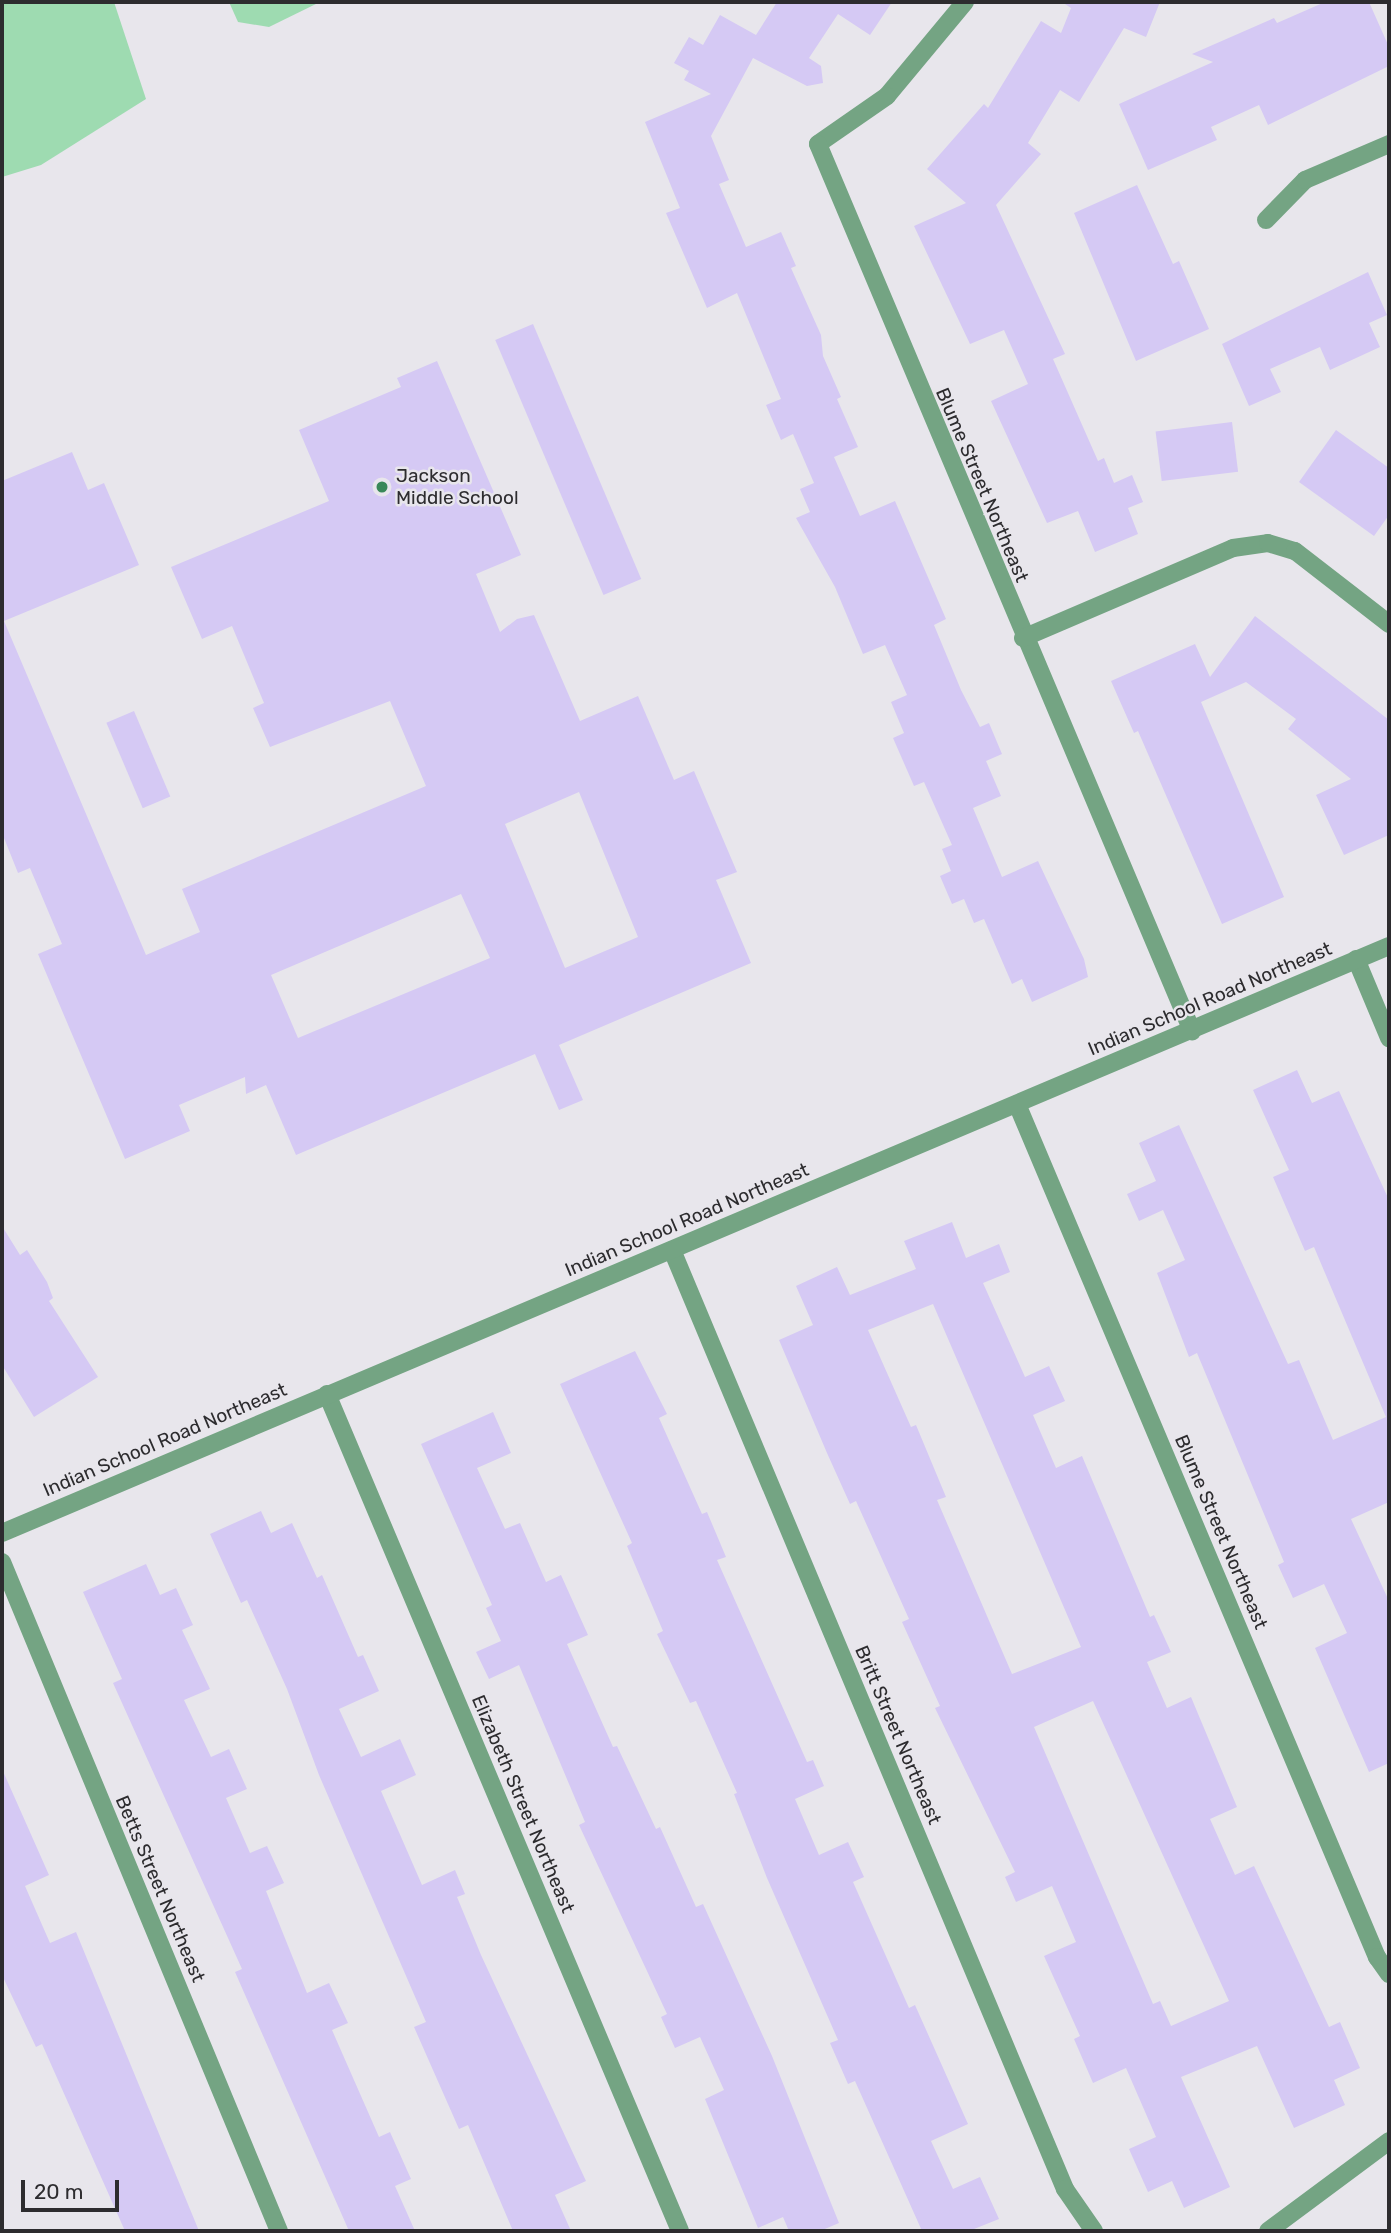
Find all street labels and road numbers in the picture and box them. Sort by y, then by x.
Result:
street label: Blume Street Northeast [931,384,1033,586]
street label: Indian School Road Northeast [1085,937,1335,1061]
street label: Indian School Road Northeast [562,1158,812,1282]
street label: Indian School Road Northeast [40,1378,290,1502]
street label: Blume Street Northeast [1170,1431,1272,1633]
street label: Britt Street Northeast [850,1642,946,1828]
street label: Elizabeth Street Northeast [467,1692,579,1916]
street label: Betts Street Northeast [110,1792,210,1986]

